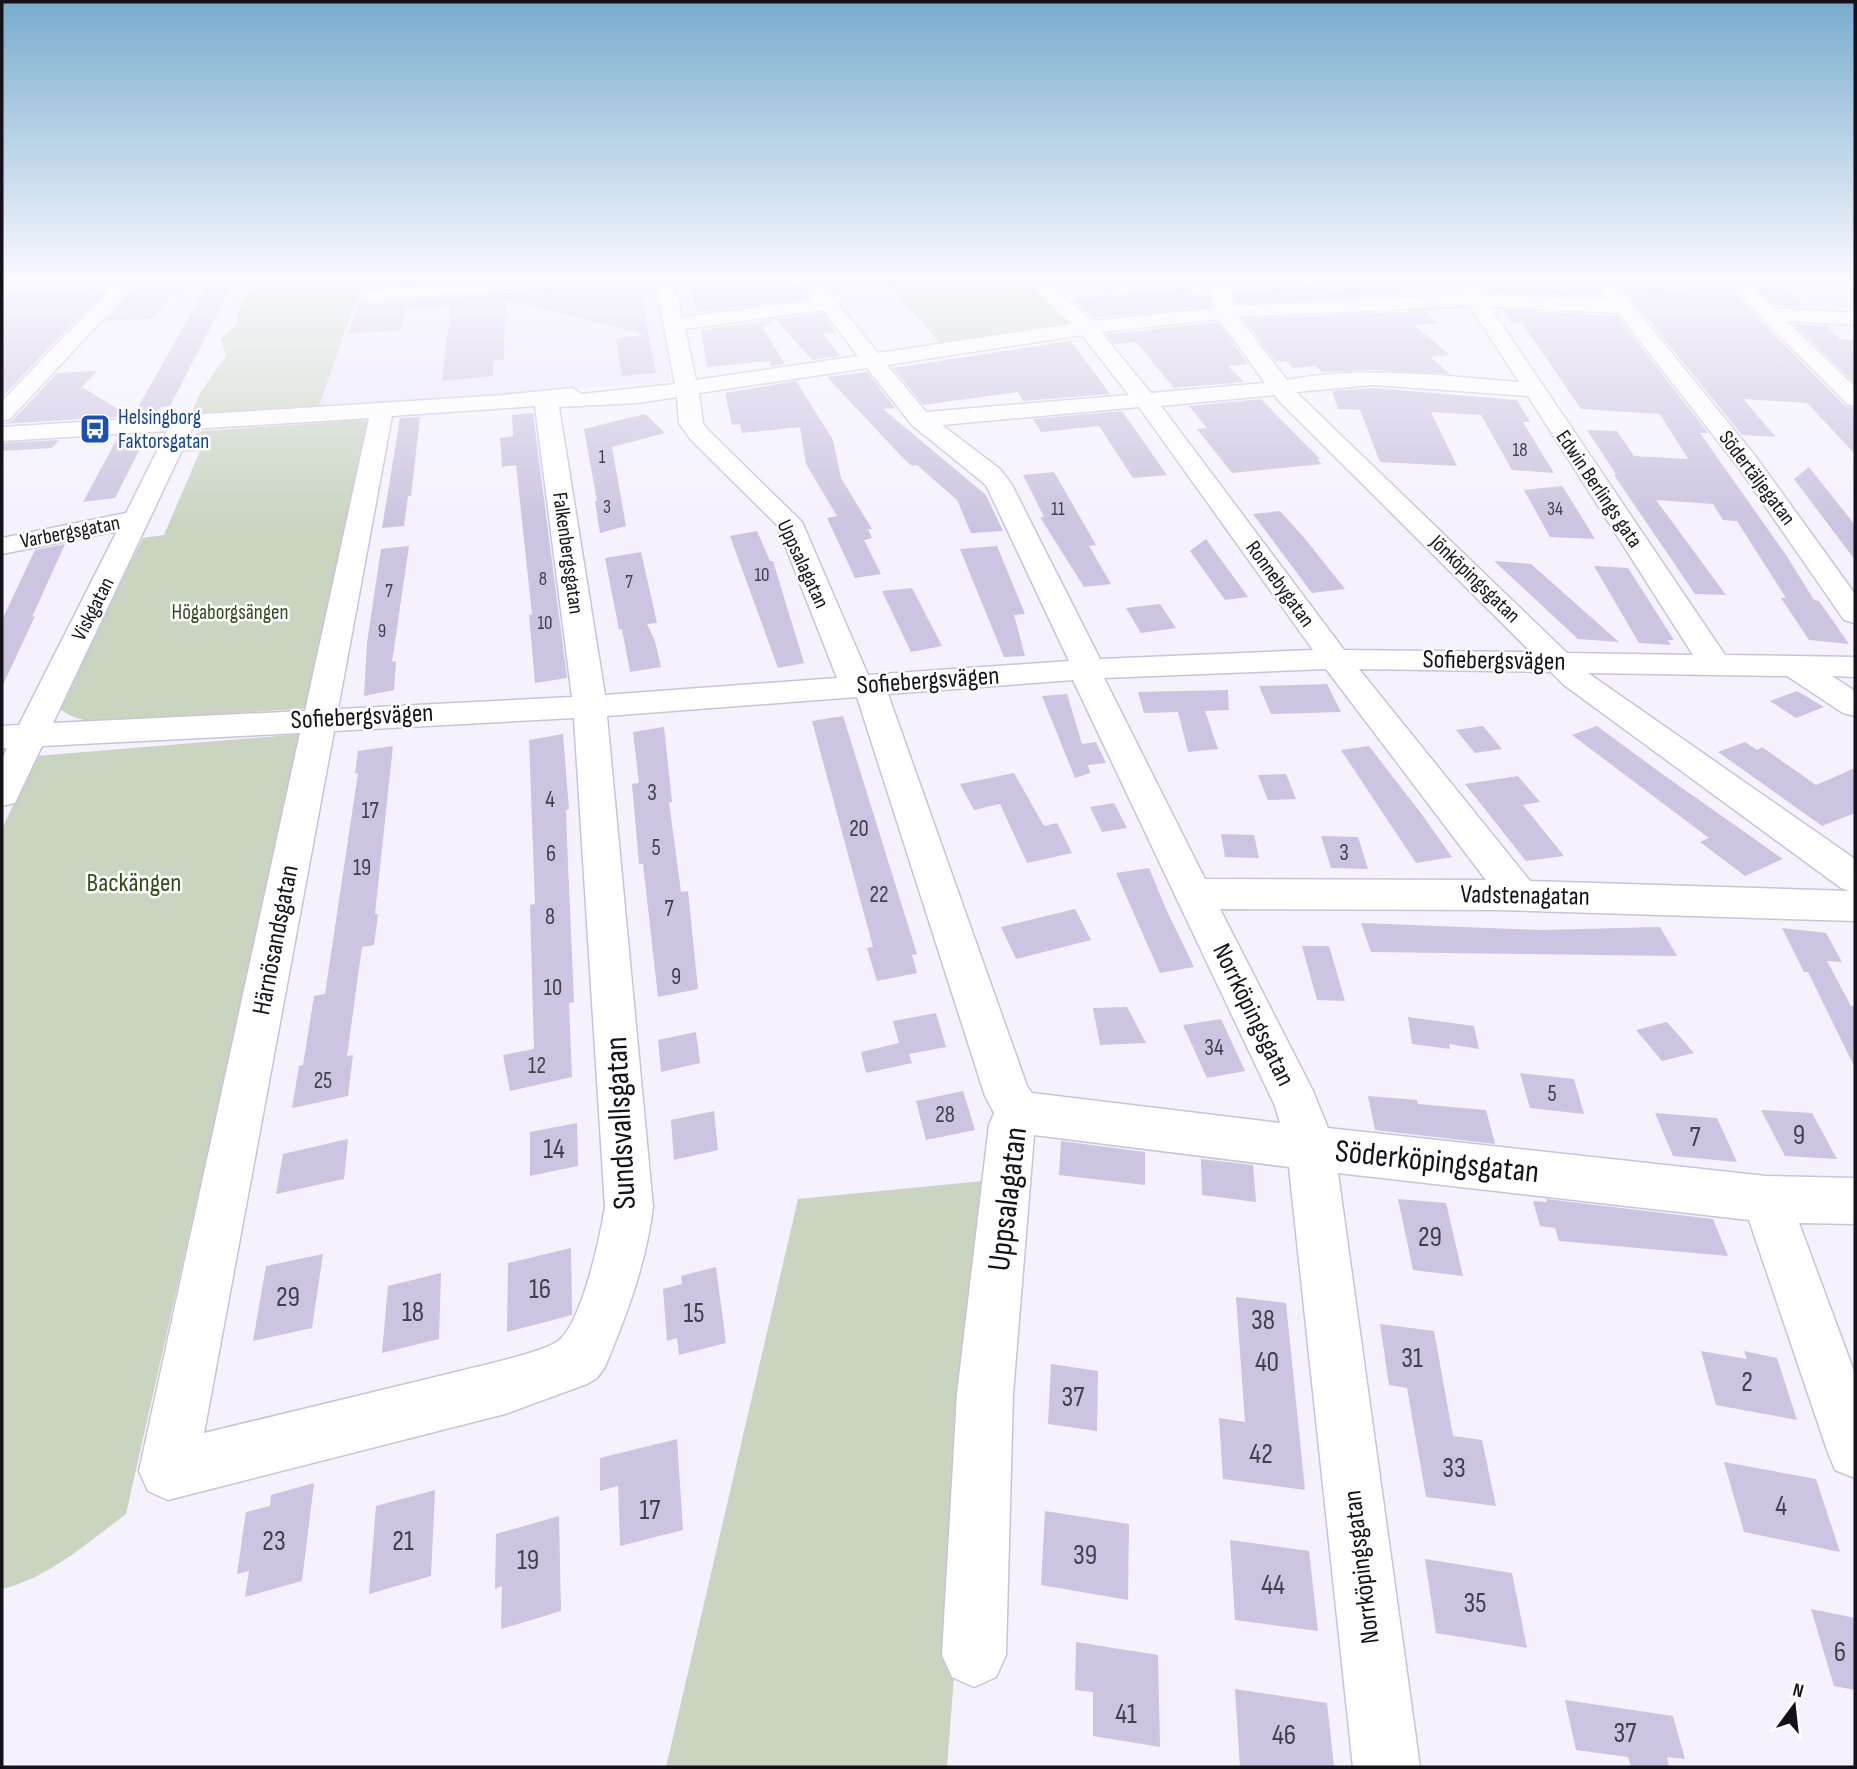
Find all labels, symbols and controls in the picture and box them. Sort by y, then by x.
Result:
place label: Helsingborg Faktorsgatan [118,405,209,454]
bus stop icon: Helsingborg Faktorsgatan [78,412,112,446]
street label: Edwin Berlings gata [1551,426,1647,552]
street label: Södertäljegatan [1713,426,1801,530]
house number: 18 [1513,439,1527,462]
house number: 1 [599,446,606,469]
street label: Falkenbergsgatan [547,491,589,615]
house number: 3 [603,496,611,519]
house number: 11 [1051,498,1065,521]
house number: 34 [1547,498,1563,521]
street label: Varbergsgatan [18,510,122,554]
street label: Uppsalagatan [772,516,834,612]
street label: Jönköpingsgatan [1424,529,1525,628]
street label: Ronnebygatan [1240,536,1320,632]
house number: 10 [754,564,770,587]
house number: 8 [539,568,547,591]
house number: 7 [625,571,633,594]
street label: Viskgatan [66,573,120,645]
house number: 7 [385,580,393,603]
park label: Högaborgsängen [171,600,289,625]
house number: 10 [537,612,553,635]
house number: 9 [378,620,386,643]
street label: Sofiebergsvägen [1422,644,1566,678]
street label: Sofiebergsvägen [856,661,1000,701]
street label: Sofiebergsvägen [290,698,434,736]
house number: 3 [647,779,657,807]
house number: 4 [545,786,555,814]
house number: 17 [361,797,379,825]
house number: 20 [849,815,869,843]
house number: 5 [651,834,661,862]
house number: 3 [1339,839,1349,867]
house number: 6 [546,840,556,868]
house number: 19 [353,854,371,882]
street label: Härnösandsgatan [246,862,306,1018]
park label: Backängen [87,868,181,899]
street label: Vadstenagatan [1460,879,1590,913]
house number: 22 [870,881,888,909]
house number: 7 [664,895,674,923]
house number: 8 [545,903,555,931]
street label: Norrköpingsgatan [1205,939,1301,1091]
house number: 9 [671,963,681,991]
house number: 10 [544,974,562,1002]
house number: 34 [1204,1034,1224,1062]
street label: Sundsvallsgatan [597,1035,645,1211]
house number: 12 [528,1052,546,1080]
house number: 25 [314,1067,332,1095]
house number: 5 [1547,1080,1557,1108]
house number: 28 [935,1101,955,1129]
house number: 9 [1793,1119,1805,1152]
house number: 7 [1689,1121,1701,1154]
street label: Uppsalagatan [980,1125,1036,1273]
street label: Söderköpingsgatan [1333,1132,1541,1192]
house number: 14 [543,1133,565,1166]
house number: 29 [1418,1221,1442,1254]
house number: 16 [529,1273,551,1306]
house number: 29 [276,1281,300,1314]
house number: 18 [402,1296,424,1329]
house number: 15 [683,1297,705,1330]
house number: 38 [1251,1304,1275,1337]
house number: 31 [1401,1342,1423,1375]
house number: 40 [1255,1346,1279,1379]
house number: 2 [1741,1366,1753,1399]
house number: 37 [1062,1381,1084,1414]
house number: 42 [1249,1438,1273,1471]
house number: 33 [1442,1452,1466,1485]
street label: Norrköpingsgatan [1337,1488,1387,1646]
house number: 4 [1775,1490,1787,1523]
house number: 17 [640,1494,660,1527]
house number: 23 [262,1525,286,1558]
house number: 21 [392,1525,414,1558]
house number: 39 [1073,1539,1097,1572]
house number: 19 [517,1544,539,1577]
house number: 44 [1261,1569,1285,1602]
house number: 35 [1464,1587,1486,1620]
house number: 6 [1834,1636,1846,1669]
north arrow [1759,1671,1829,1741]
text: N [1790,1679,1806,1703]
house number: 41 [1115,1698,1137,1731]
house number: 37 [1614,1717,1636,1750]
house number: 46 [1272,1719,1296,1752]

